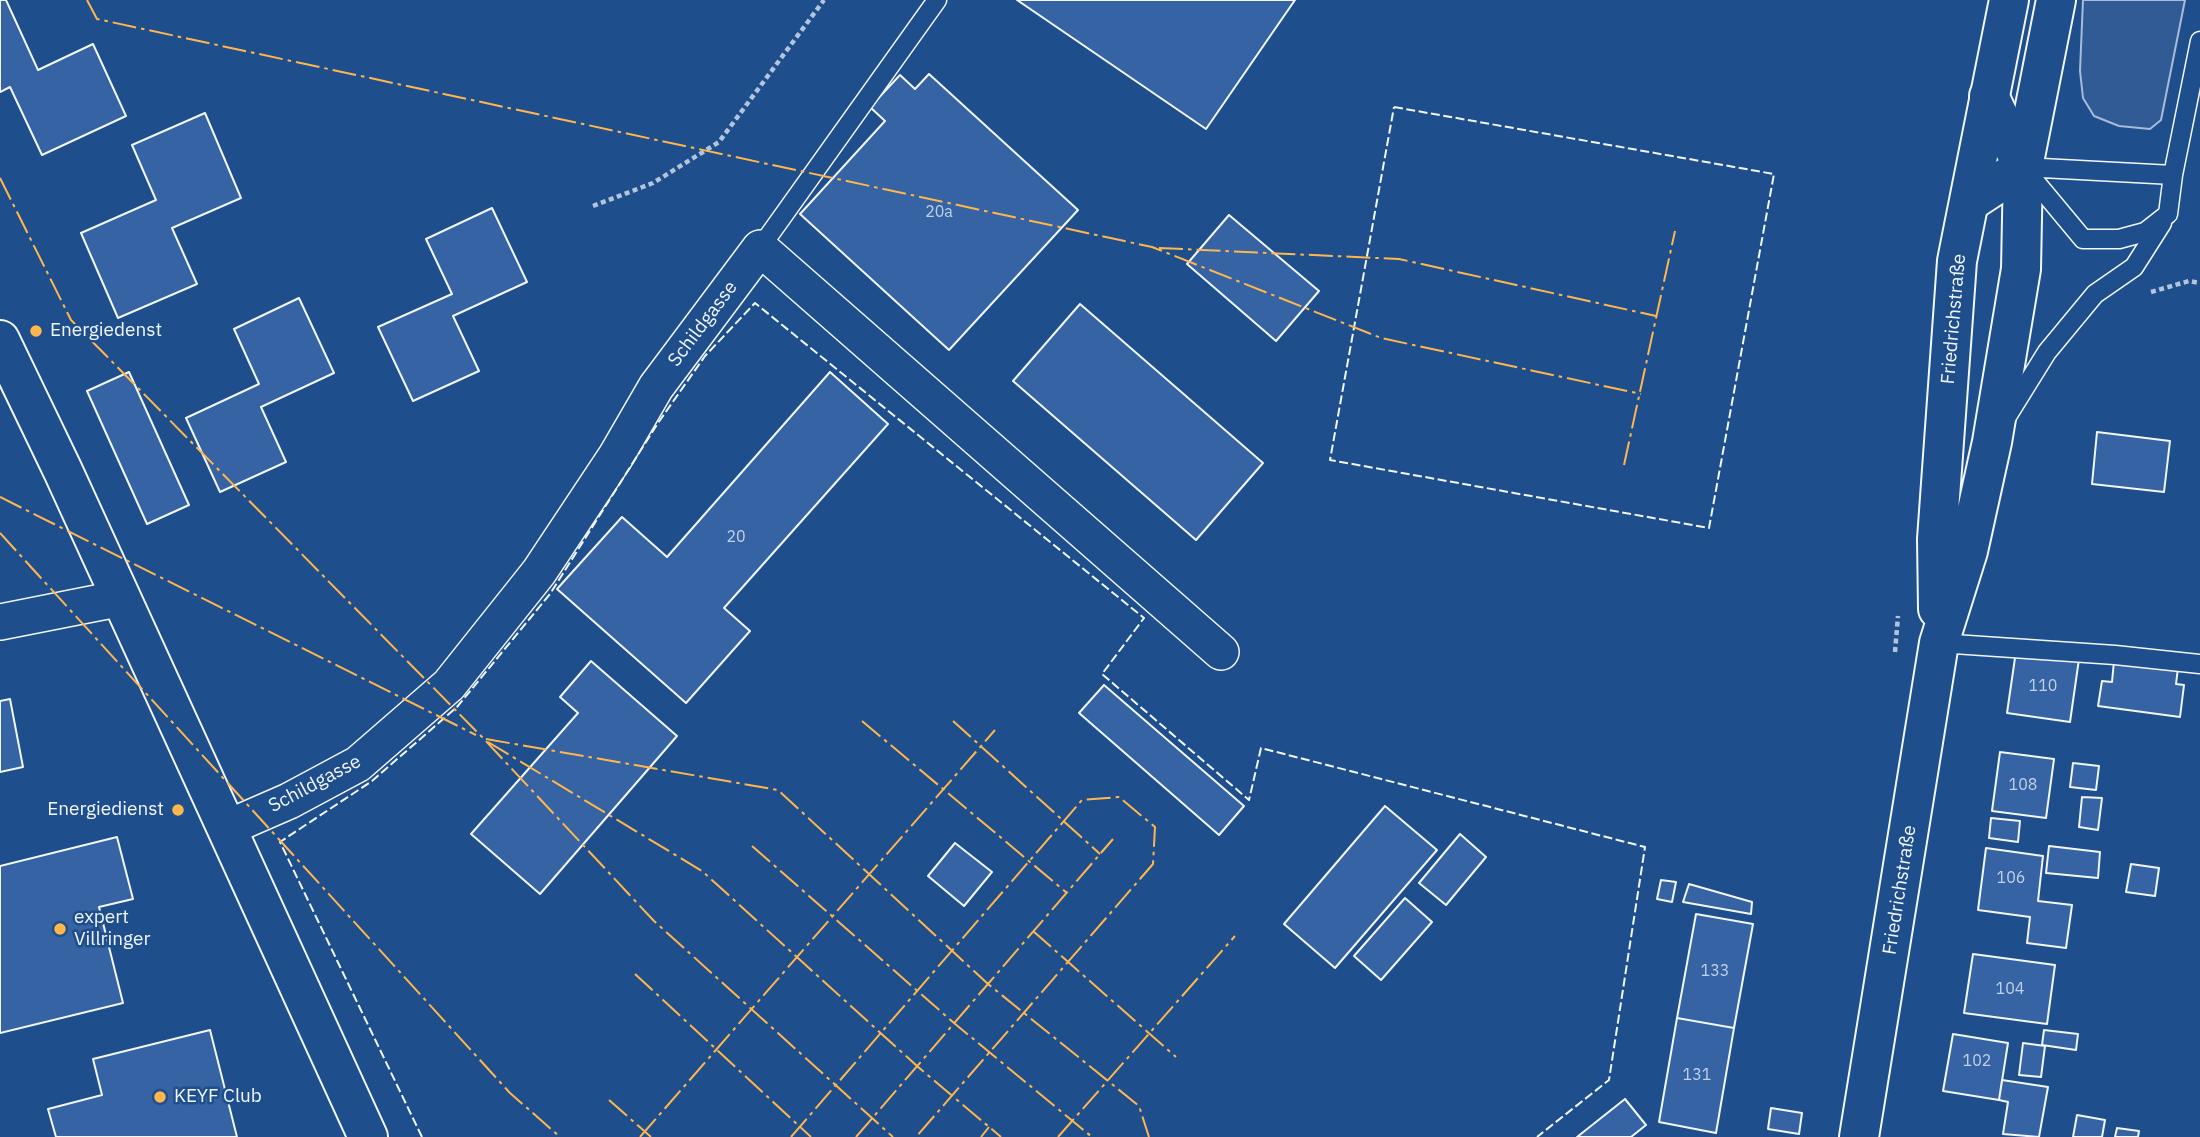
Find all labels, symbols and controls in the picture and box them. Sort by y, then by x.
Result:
house number: 20a [925,202,953,222]
street label: Friedrichstraße [1937,253,1971,385]
street label: Schildgasse [663,277,743,371]
place label: Energiedenst [50,320,162,342]
marker: Energiedenst [28,323,44,339]
house number: 20 [726,527,746,547]
house number: 110 [2029,676,2057,696]
street label: Schildgasse [265,750,365,818]
house number: 108 [2009,775,2037,795]
place label: Energiedienst [47,799,164,821]
marker: Energiedienst [170,802,186,818]
street label: Friedrichstraße [1879,824,1921,956]
house number: 106 [1997,868,2025,888]
place label: expert Villringer [74,907,150,951]
marker: expert Villringer [52,921,68,937]
house number: 133 [1701,961,1729,981]
house number: 104 [1996,979,2024,999]
house number: 102 [1963,1051,1991,1071]
house number: 131 [1683,1065,1711,1085]
place label: KEYF Club [174,1086,262,1108]
marker: KEYF Club [152,1089,168,1105]

